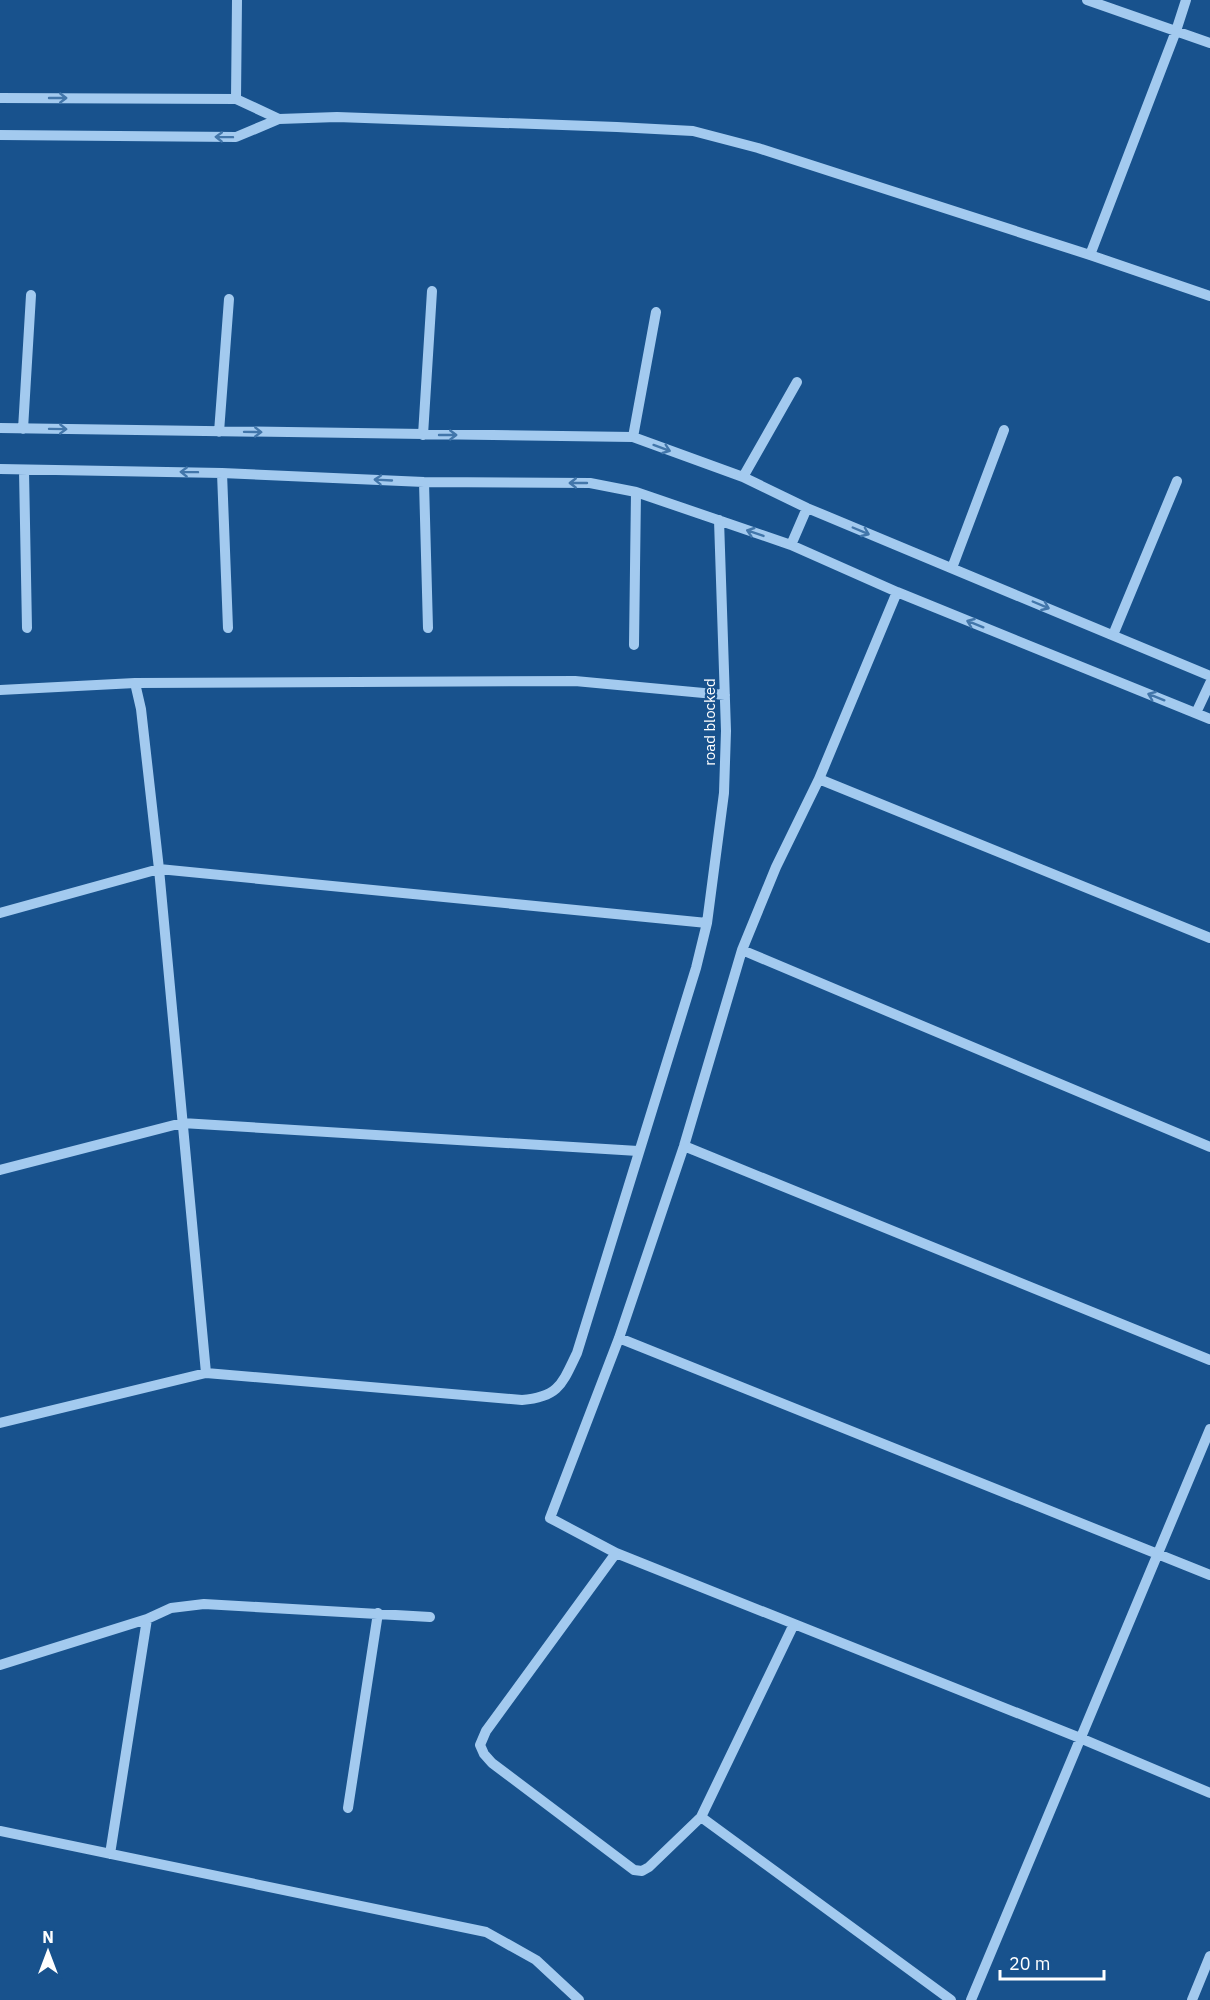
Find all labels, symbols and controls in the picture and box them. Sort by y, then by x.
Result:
one-way arrow [48,92,68,104]
one-way arrow [215,131,235,143]
one-way arrow [48,424,68,435]
one-way arrow [243,427,263,438]
one-way arrow [438,430,458,441]
one-way arrow [653,443,671,454]
one-way arrow [179,467,199,478]
one-way arrow [374,475,394,486]
one-way arrow [569,477,589,489]
one-way arrow [852,525,870,537]
one-way arrow [746,526,765,537]
one-way arrow [1032,600,1050,611]
one-way arrow [967,618,985,629]
street label: road blocked [700,678,719,766]
one-way arrow [1147,691,1166,702]
north arrow [18,1922,78,1982]
text: N [42,1927,54,1947]
scale bar [1000,1943,1104,1981]
text: 20 m [1009,1952,1051,1975]

